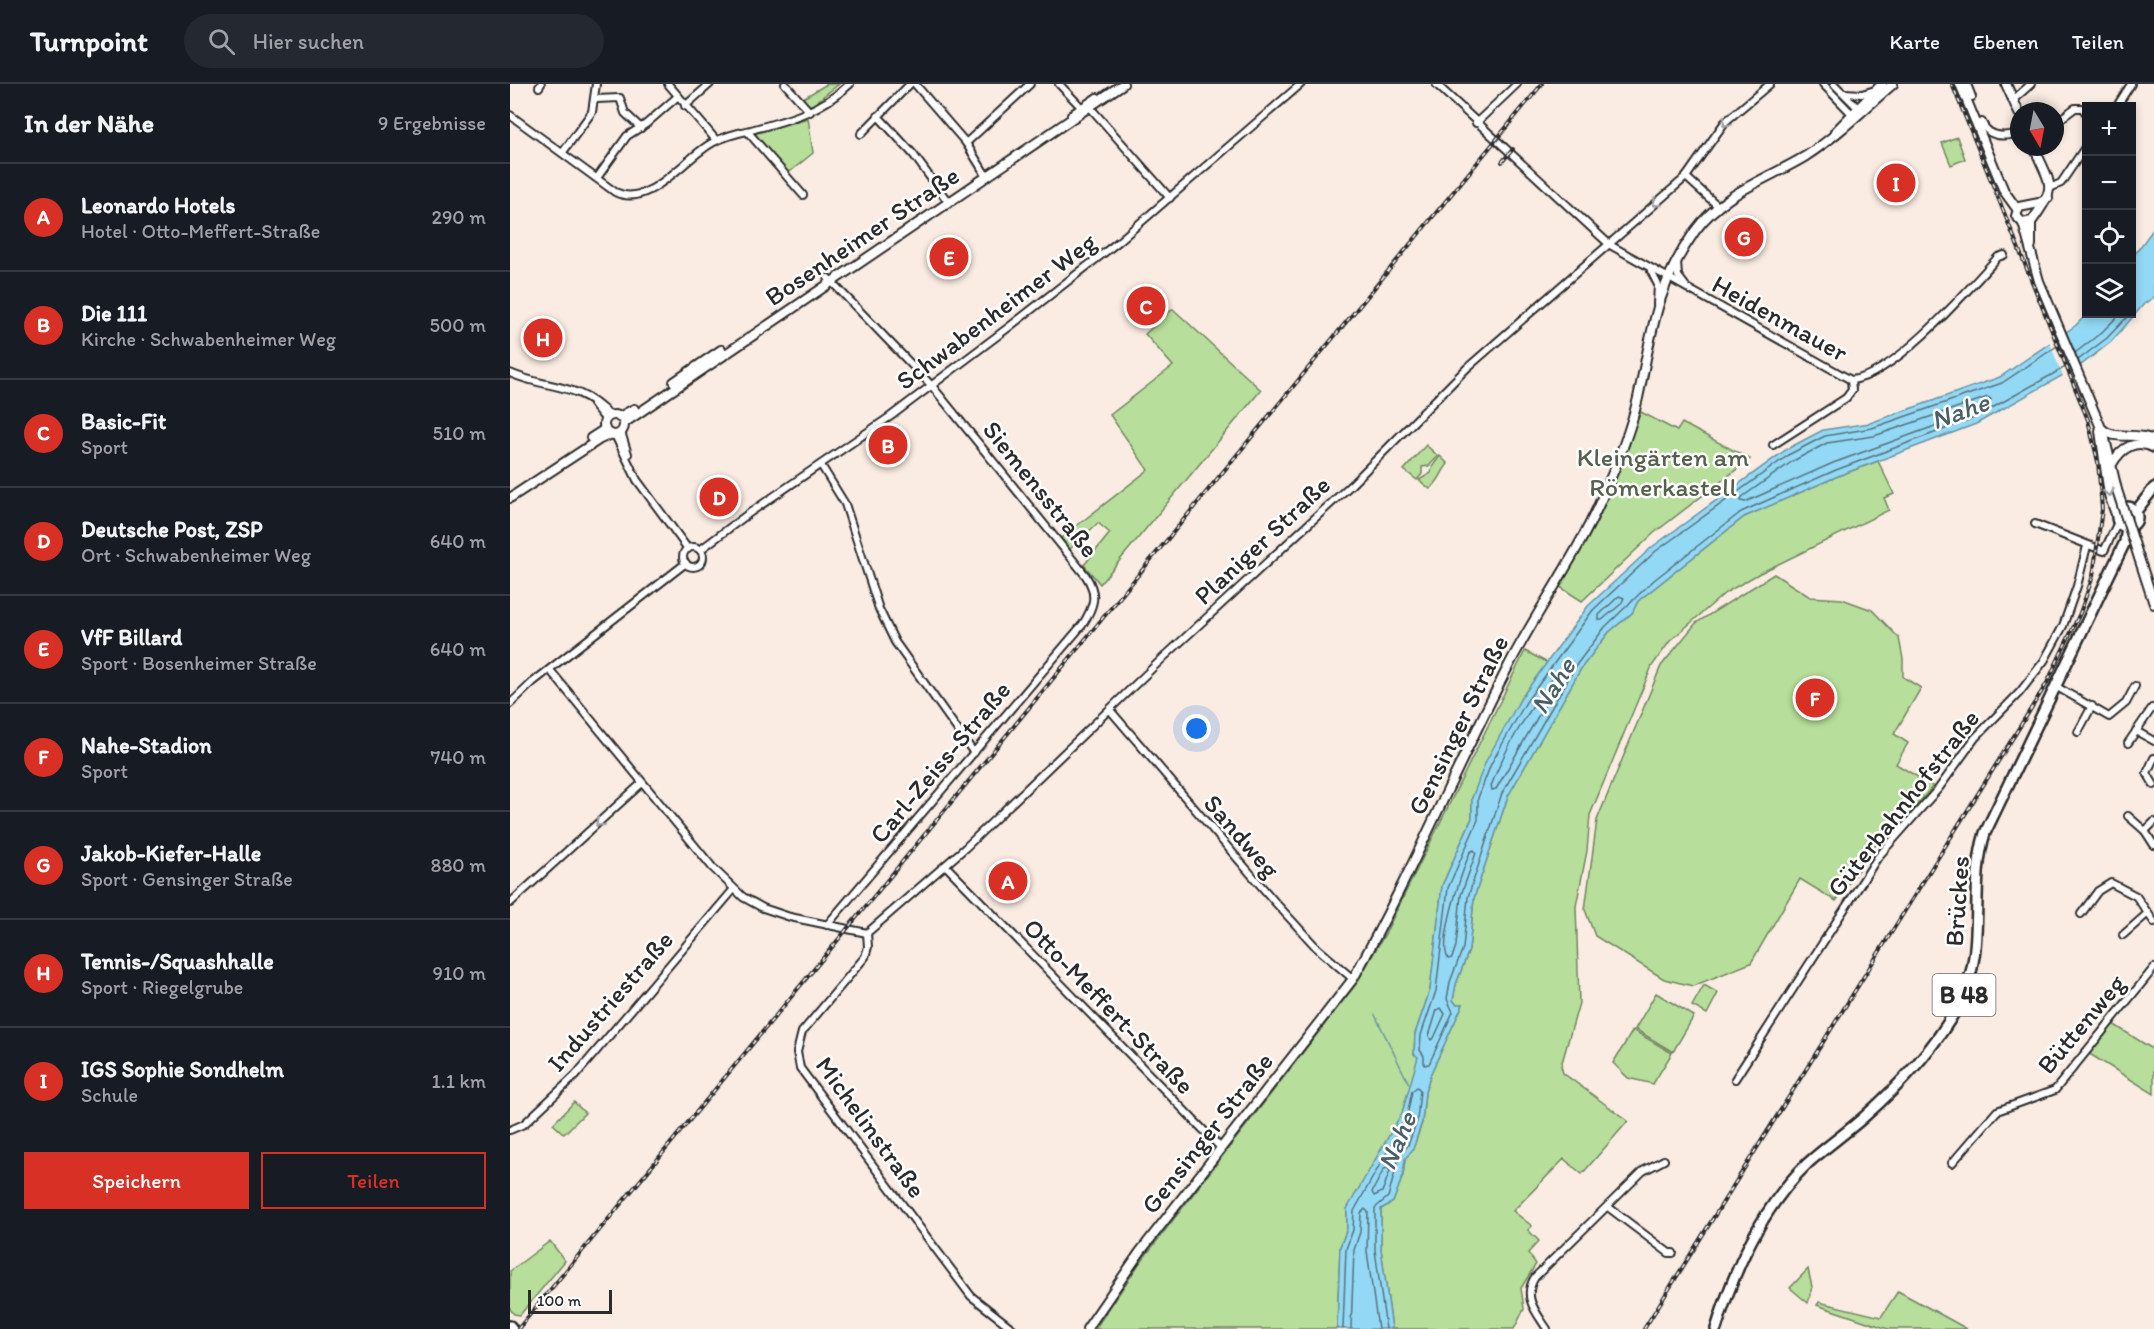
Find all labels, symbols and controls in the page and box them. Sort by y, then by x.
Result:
search box [184,14,604,68]
text: Turnpoint [30,24,148,58]
icon: search [205,25,238,58]
text: Hier suchen [253,28,364,55]
text: Karte [1890,29,1940,54]
text: Ebenen [1973,29,2039,54]
text: Teilen [2072,29,2124,54]
north arrow [2010,102,2064,156]
map controls [2082,102,2136,318]
button: + [2082,102,2136,156]
text: In der Nähe [24,107,154,139]
text: 9 Ergebnisse [378,111,486,135]
one-way arrow [1723,115,1734,126]
button: − [2082,156,2136,210]
street label: Bosenheimer Straße [759,159,965,313]
pin: I [1876,160,1916,206]
text: Leonardo Hotels [81,192,236,219]
one-way arrow [1652,196,1663,207]
text: A [37,205,50,229]
text: 290 m [431,205,486,229]
button: locate [2082,210,2136,264]
pin: G [1724,214,1764,260]
text: Hotel · Otto-Meffert-Straße [81,219,320,243]
street label: Schwabenheimer Weg [890,225,1103,397]
pin: E [930,234,968,279]
button: layers [2082,264,2136,318]
street label: Heidenmauer [1707,268,1854,369]
pin: C [1126,284,1166,328]
text: Die 111 [81,300,147,327]
text: B [37,313,50,337]
text: 500 m [430,313,486,337]
pin: H [524,316,562,360]
text: Kirche · Schwabenheimer Weg [81,327,336,351]
water label: Nahe [1926,384,1995,436]
text: Basic-Fit [81,408,166,435]
street label: Siemensstraße [976,414,1106,564]
text: C [37,421,50,445]
text: 510 m [433,421,486,445]
pin: B [868,422,908,468]
text: Sport [81,435,128,459]
park label: Kleingärten am Römerkastell [1577,441,1749,503]
street label: Planiger Straße [1187,469,1337,611]
pin: D [700,474,738,520]
one-way arrow [2102,488,2115,498]
text: Deutsche Post, ZSP [81,516,263,543]
text: D [37,529,50,553]
text: 640 m [430,529,486,553]
text: Ort · Schwabenheimer Weg [81,543,311,567]
text: VfF Billard [81,624,182,651]
street label: Gensinger Straße [1401,630,1515,820]
text: E [38,637,49,661]
text: 640 m [430,637,486,661]
text: Sport · Bosenheimer Straße [81,651,317,675]
water label: Nahe [1523,651,1583,720]
street label: Carl-Zeiss-Straße [863,674,1017,850]
pin: F [1796,676,1834,720]
street label: Güterbahnhofstraße [1820,703,1986,903]
your location [1182,714,1211,743]
text: Nahe-Stadion [81,732,212,759]
text: F [38,745,49,769]
text: 740 m [430,745,486,769]
text: Sport [81,759,128,783]
street label: Sandweg [1197,788,1287,885]
one-way arrow [595,816,606,827]
text: Jakob-Kiefer-Halle [81,840,261,867]
text: G [37,853,50,877]
text: 880 m [430,853,486,877]
street label: Brückes [1938,855,1976,947]
pin: A [988,858,1028,904]
text: Sport · Gensinger Straße [81,867,293,891]
street label: Otto-Meffert-Straße [1017,911,1201,1101]
street label: Industriestraße [540,924,680,1078]
text: Tennis-/Squashhalle [81,948,274,975]
text: H [37,961,50,985]
text: 910 m [433,961,486,985]
street label: Büttenweg [2030,967,2132,1080]
road number: B 48 [1932,974,1996,1016]
text: Sport · Riegelgrube [81,975,243,999]
street label: Gensinger Straße [1134,1046,1280,1220]
street label: Michelinstraße [809,1050,933,1204]
text: IGS Sophie Sondhelm [81,1056,284,1083]
text: I [40,1069,47,1093]
text: 1.1 km [432,1069,486,1093]
text: Schule [81,1083,138,1107]
water label: Nahe [1370,1106,1424,1175]
button: Speichern [24,1152,249,1209]
button: Teilen [261,1152,486,1209]
scale bar [528,1287,612,1314]
text: 100 m [537,1291,581,1310]

